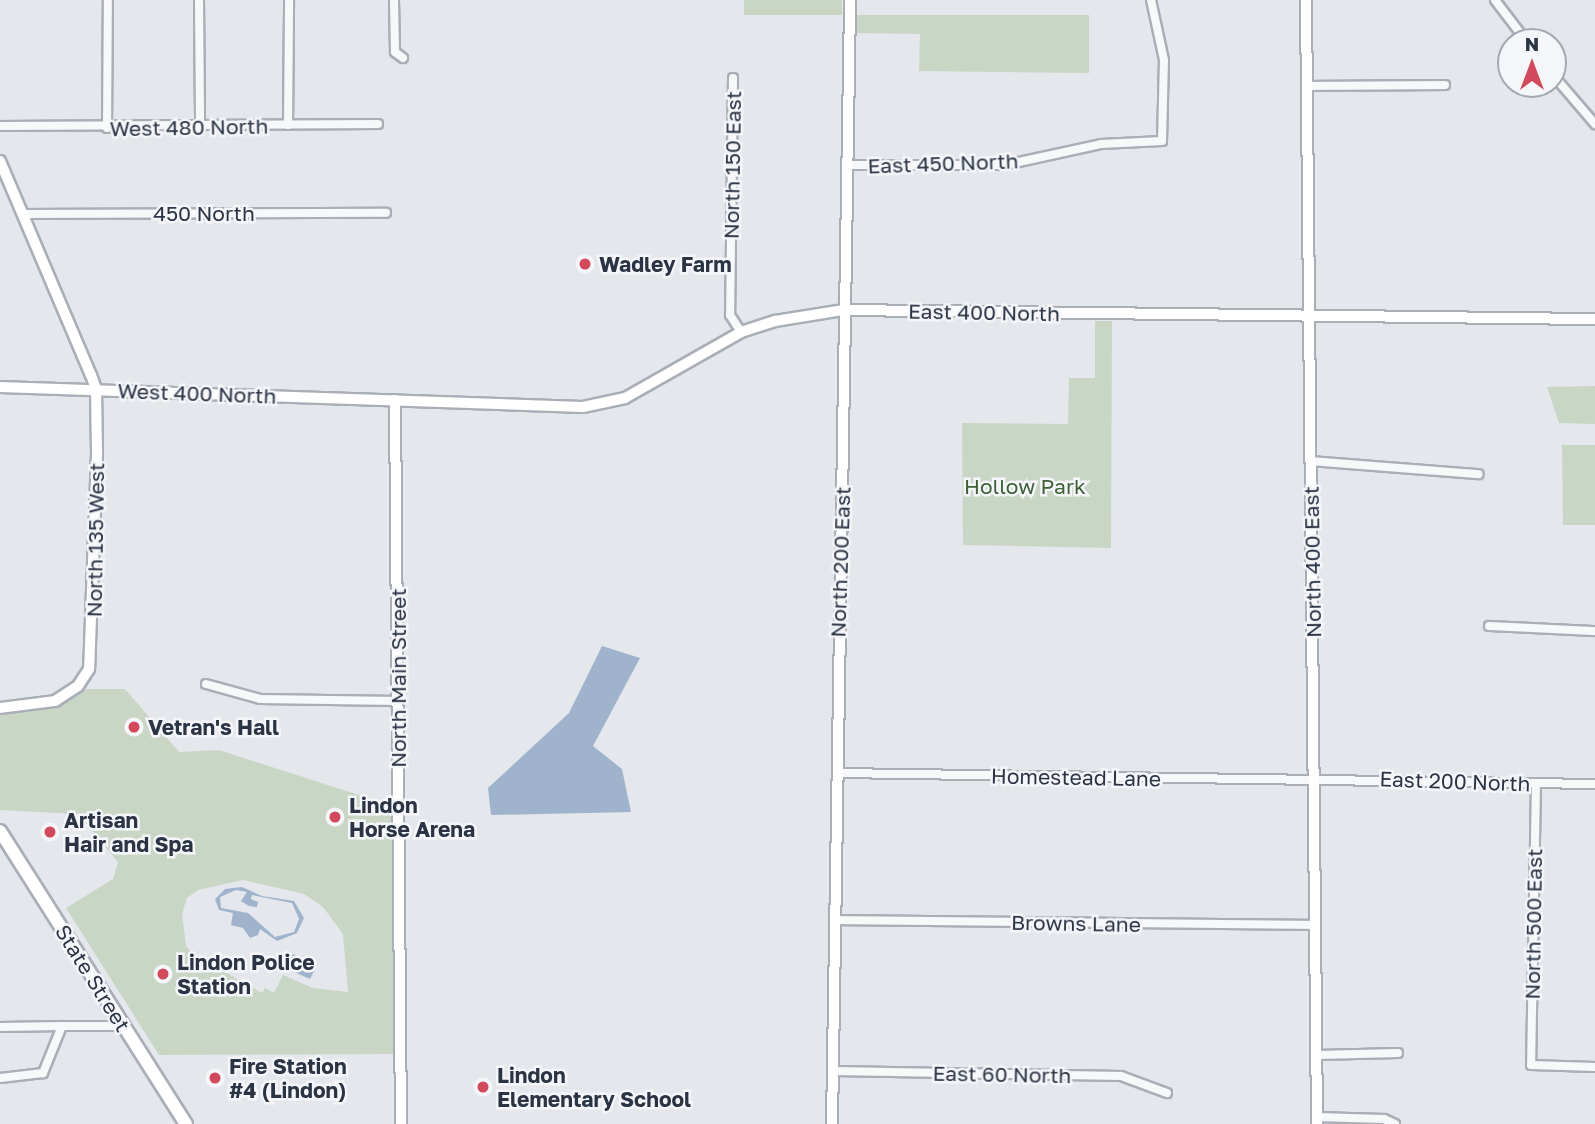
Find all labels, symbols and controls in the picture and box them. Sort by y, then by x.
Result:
north arrow [1497,28,1567,98]
text: N [1525,32,1539,55]
street label: North 150 East [718,91,746,239]
street label: West 480 North [109,113,269,141]
street label: East 450 North [867,148,1019,178]
street label: 450 North [153,200,255,226]
place label: Wadley Farm [599,251,732,277]
marker: Wadley Farm [577,256,593,272]
street label: East 400 North [908,298,1060,326]
street label: West 400 North [117,378,277,408]
street label: North 135 West [81,462,109,618]
park label: Hollow Park [964,473,1086,499]
street label: North 200 East [825,486,855,638]
street label: North 400 East [1298,486,1326,638]
street label: North Main Street [385,588,411,768]
place label: Vetran's Hall [148,714,279,740]
marker: Vetran's Hall [126,719,142,735]
street label: Homestead Lane [991,763,1161,791]
street label: East 200 North [1379,766,1531,796]
place label: Lindon Horse Arena [349,792,475,842]
place label: Artisan Hair and Spa [64,807,194,857]
marker: Lindon Horse Arena [327,809,343,825]
marker: Artisan Hair and Spa [42,824,58,840]
street label: North 500 East [1519,848,1547,1000]
street label: Browns Lane [1011,909,1141,937]
street label: State Street [50,920,136,1036]
place label: Lindon Police Station [177,949,315,999]
marker: Lindon Police Station [155,966,171,982]
place label: Fire Station #4 (Lindon) [229,1053,347,1103]
street label: East 60 North [932,1060,1072,1088]
place label: Lindon Elementary School [497,1062,691,1112]
marker: Fire Station #4 (Lindon) [207,1070,223,1086]
marker: Lindon Elementary School [475,1079,491,1095]

